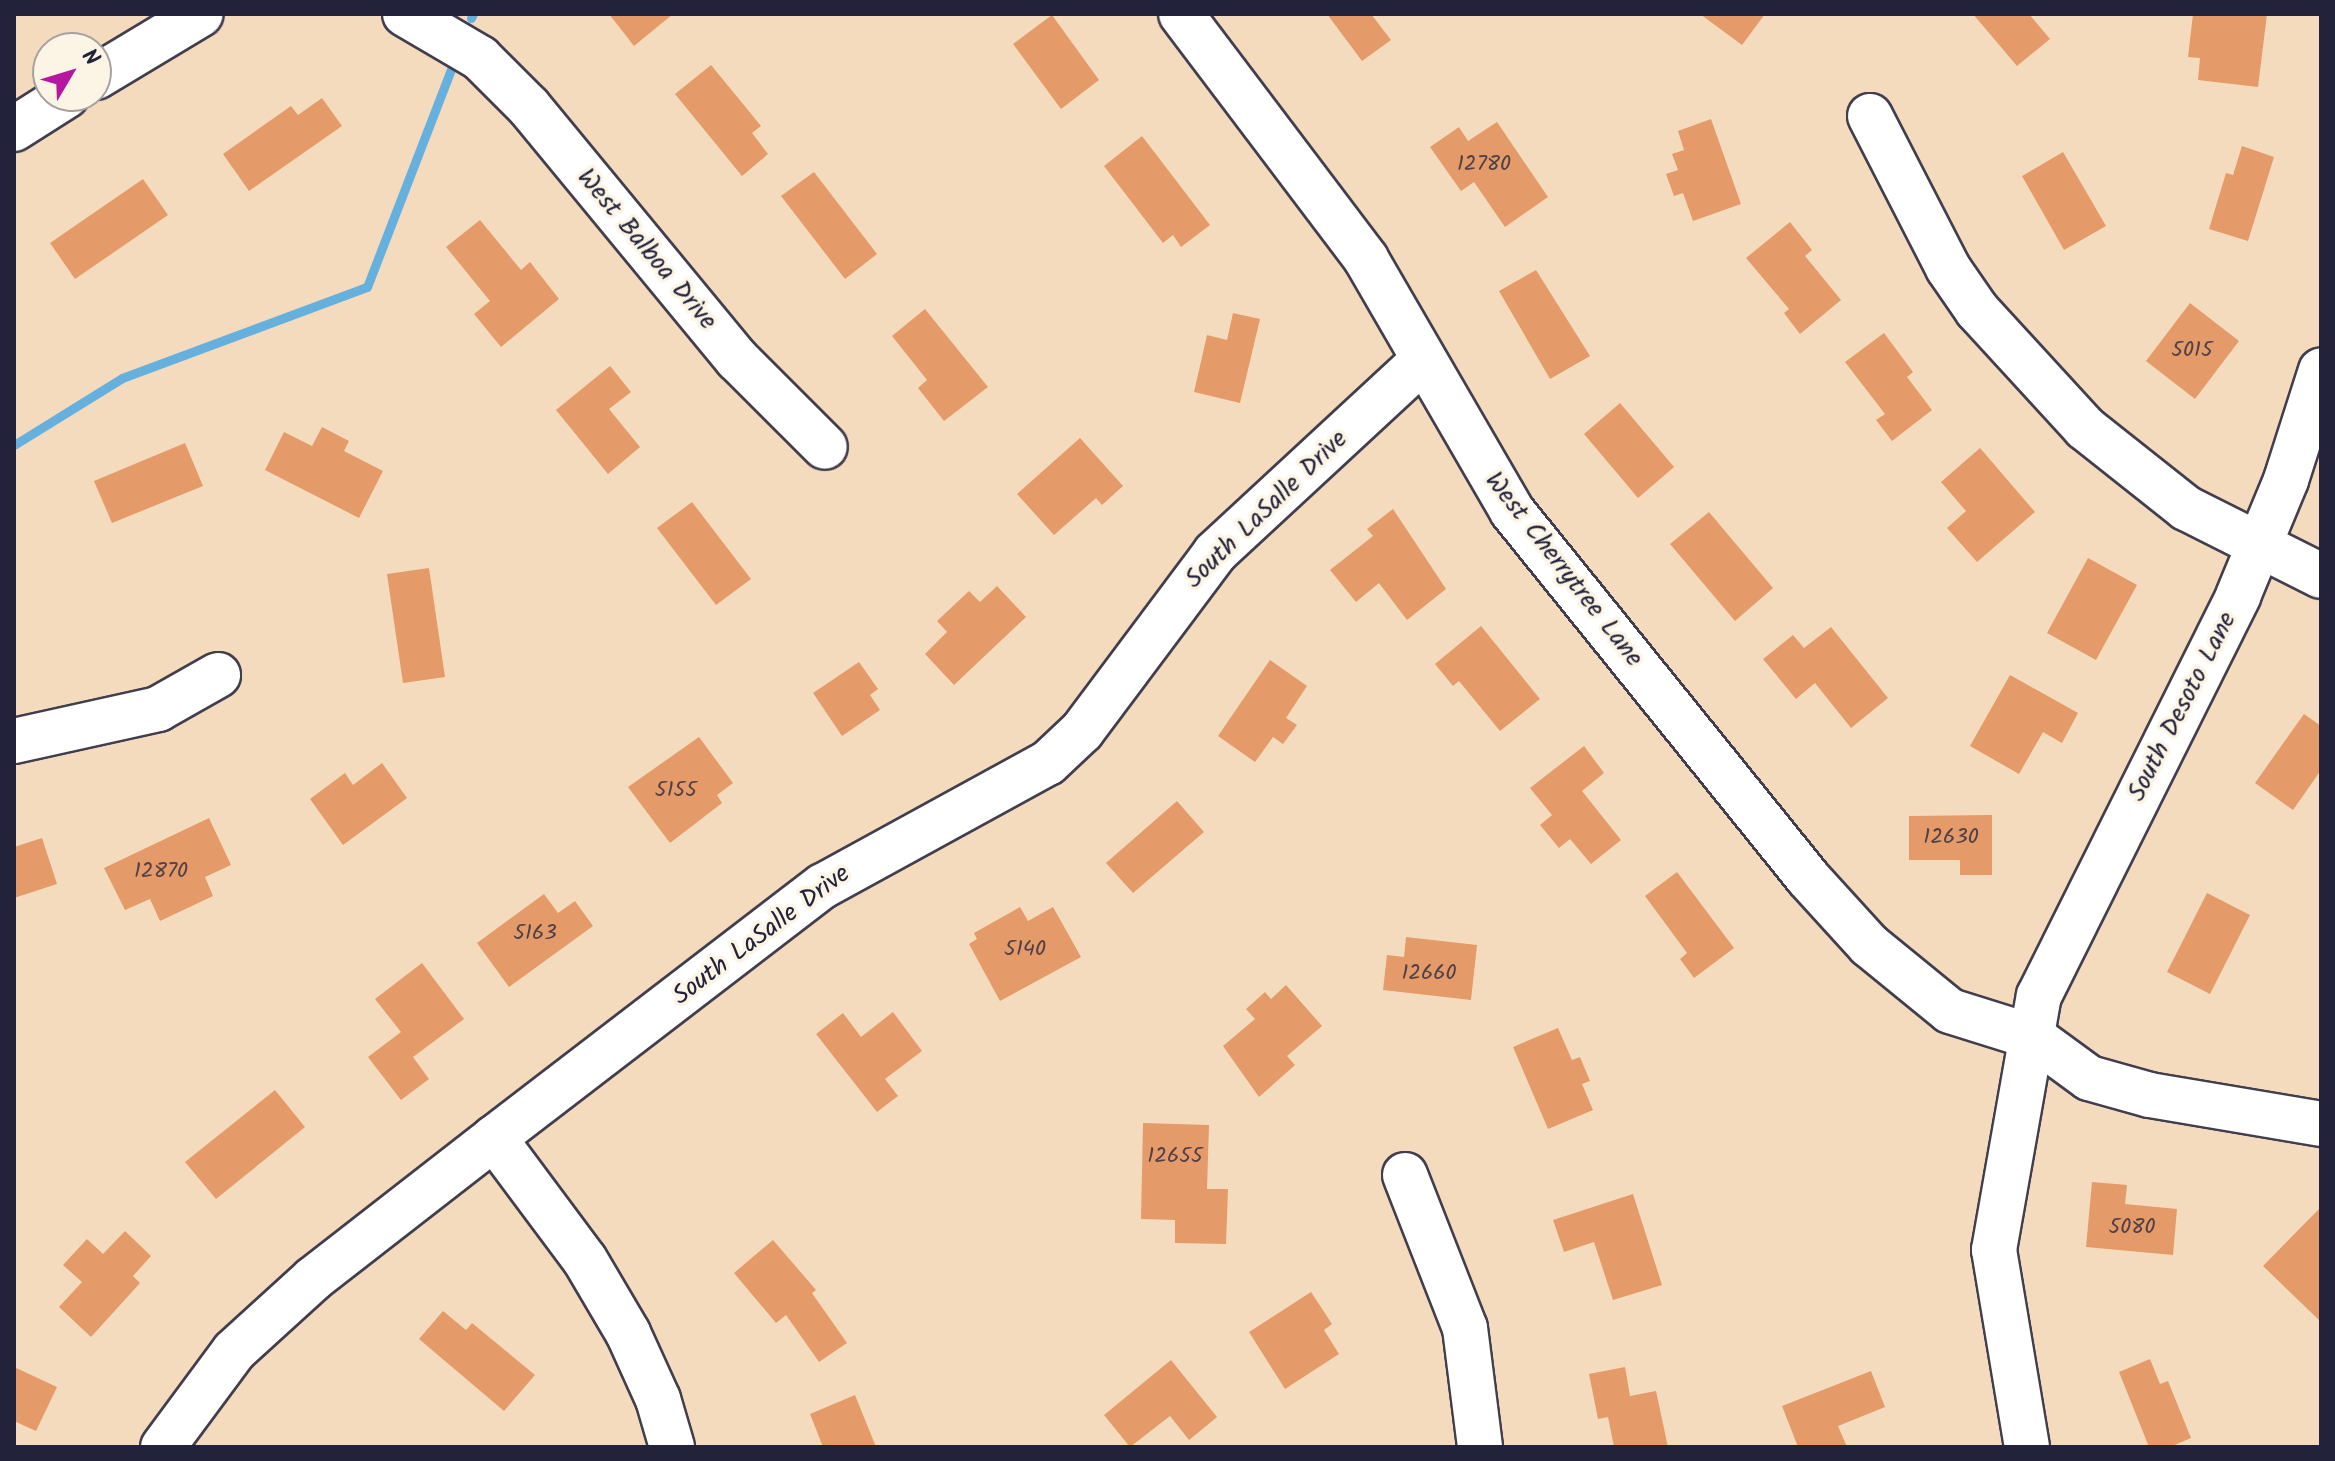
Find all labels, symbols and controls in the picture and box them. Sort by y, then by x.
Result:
north arrow [32,32,112,112]
text: N [72,42,108,74]
house number: 12780 [1457,152,1511,178]
street label: West Balboa Drive [569,163,723,337]
house number: 5015 [2171,338,2213,364]
street label: South LaSalle Drive [1179,424,1355,596]
street label: West Cherrytree Lane [1477,466,1649,674]
street label: South Desoto Lane [2122,607,2244,807]
house number: 5155 [655,778,697,804]
house number: 12630 [1923,825,1979,851]
house number: 12870 [134,859,188,885]
street label: South LaSalle Drive [667,859,857,1013]
house number: 5163 [513,921,557,947]
house number: 5140 [1004,937,1046,963]
house number: 12660 [1401,961,1457,987]
house number: 12655 [1147,1144,1203,1170]
house number: 5080 [2108,1215,2156,1241]

